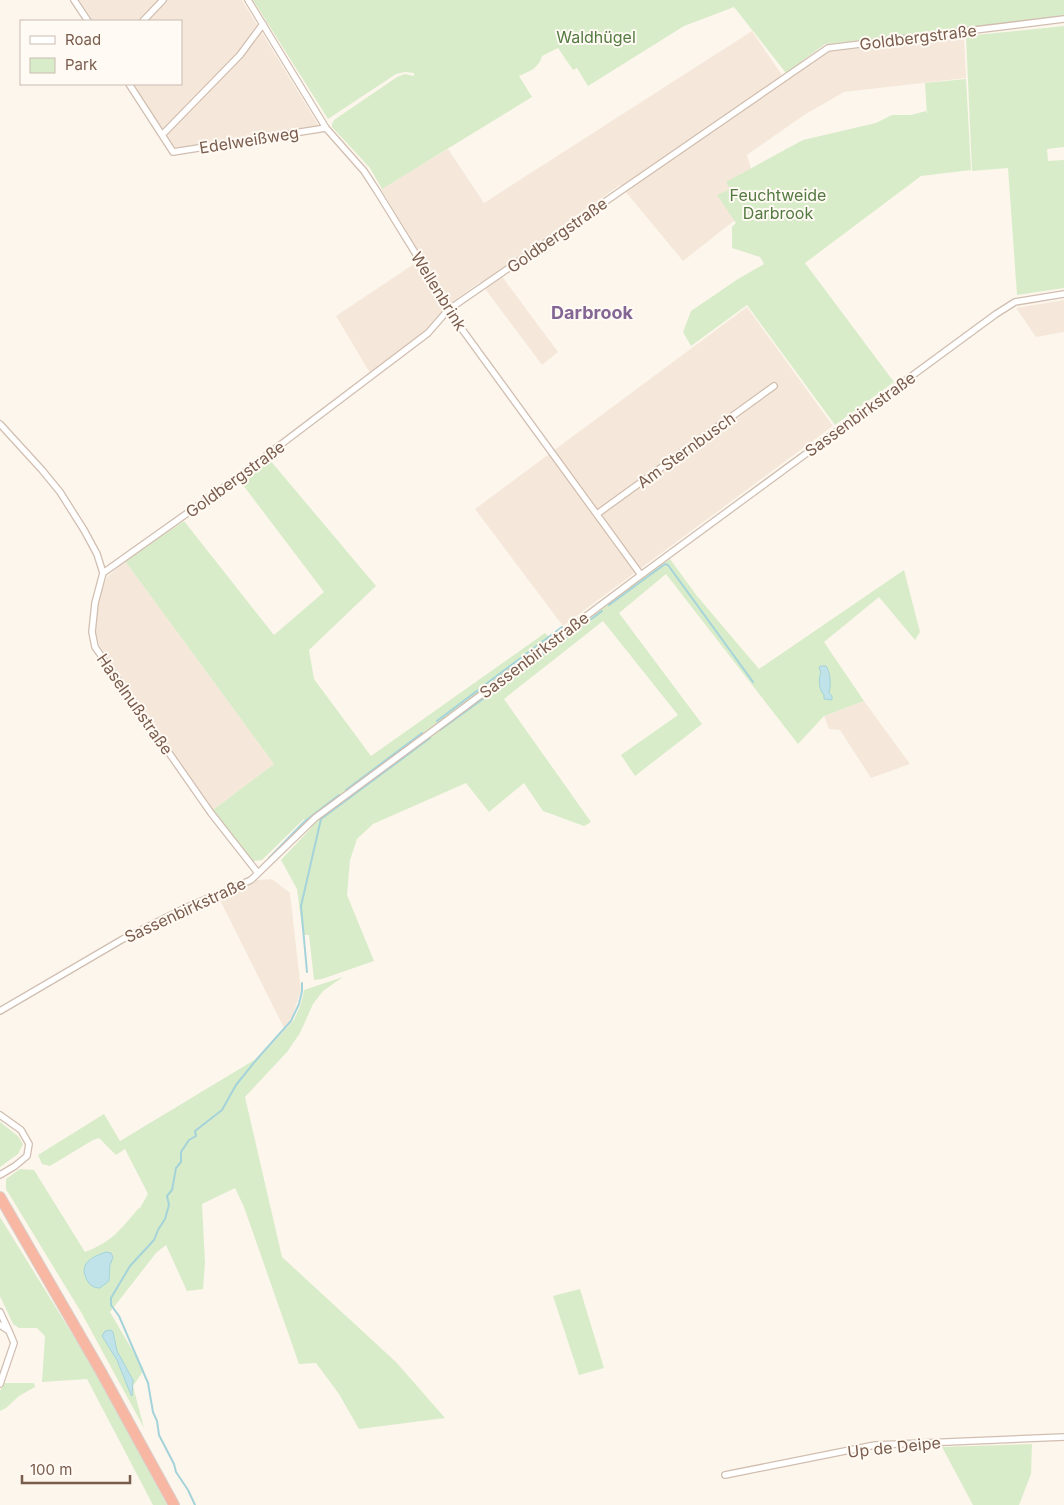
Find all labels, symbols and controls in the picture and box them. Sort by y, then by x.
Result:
legend [20,20,182,85]
street label: Goldbergstraße [858,20,978,54]
park label: Waldhügel [556,27,636,47]
text: Road [65,30,101,49]
text: Park [65,55,98,74]
street label: Edelweißweg [198,122,300,158]
park label: Feuchtweide Darbrook [730,185,826,223]
street label: Goldbergstraße [503,193,611,277]
street label: Wellenbrink [407,248,471,334]
district label: Darbrook [551,302,633,323]
street label: Sassenbirkstraße [801,367,919,461]
street label: Am Sternbusch [633,408,739,492]
street label: Goldbergstraße [181,436,289,522]
street label: Sassenbirkstraße [475,607,593,703]
street label: Haselnußstraße [93,649,177,759]
street label: Sassenbirkstraße [121,873,249,947]
street label: Up de Deipe [846,1432,942,1462]
scale bar [22,1452,130,1484]
text: 100 m [30,1460,72,1479]

